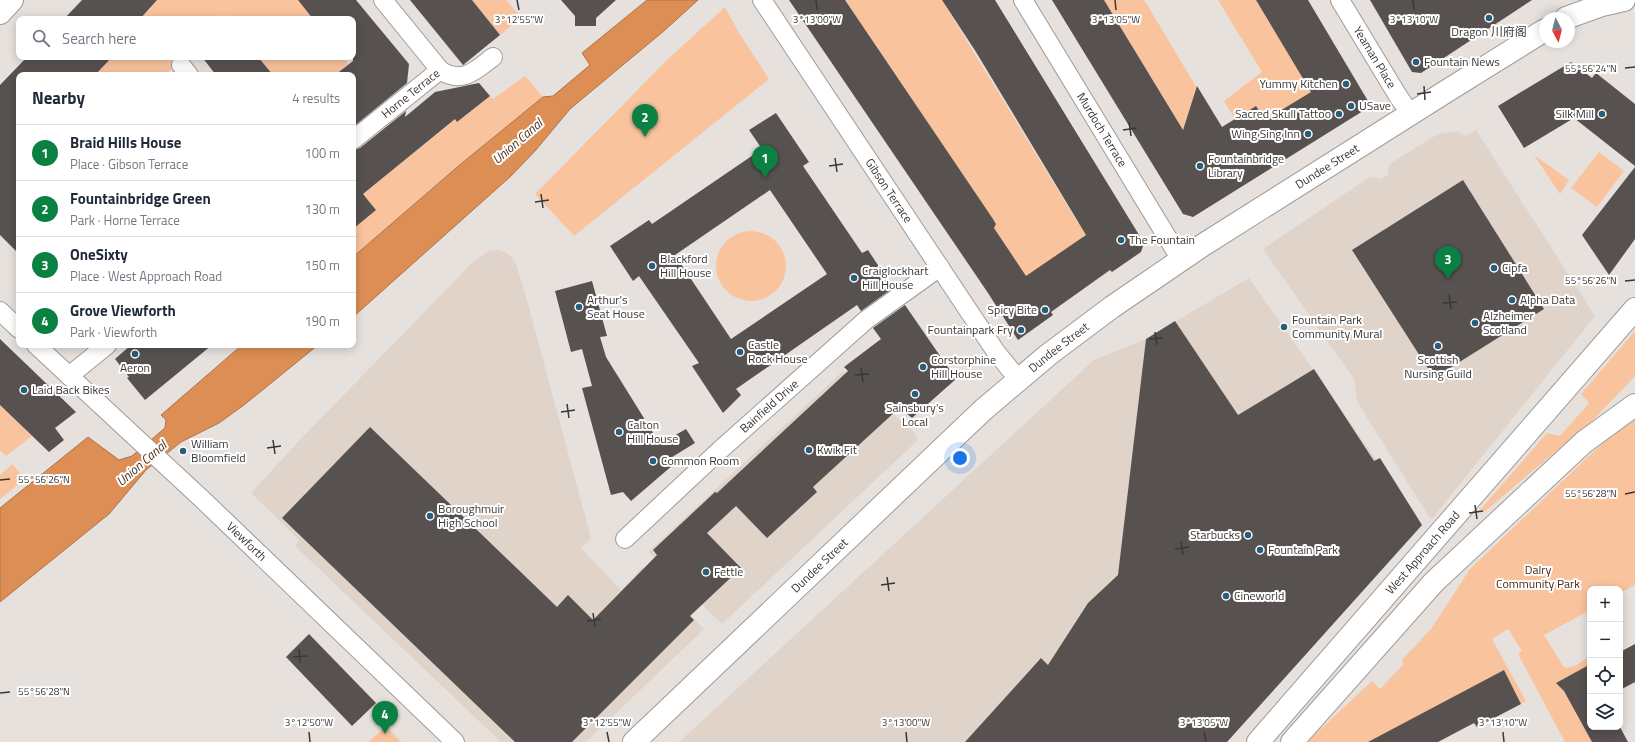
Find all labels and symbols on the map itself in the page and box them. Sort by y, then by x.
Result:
text: 3°12'55"W [495,12,543,27]
text: 3°13'00"W [793,12,841,27]
text: 3°13'05"W [1092,12,1140,27]
text: 3°13'10"W [1390,12,1438,27]
north arrow [1539,12,1575,48]
marker: Dragon 川府阁 [1484,13,1494,23]
street label: Yeaman Place [1349,22,1401,92]
place label: Dragon 川府阁 [1451,22,1527,41]
place label: Fountain News [1424,52,1500,71]
marker: Fountain News [1411,57,1421,67]
text: 55°56'24"N [1565,61,1617,76]
street label: Horne Terrace [377,64,444,123]
place label: Yummy Kitchen [1260,74,1338,93]
marker: Yummy Kitchen [1341,79,1351,89]
street label: Murdoch Terrace [1072,89,1132,171]
place label: USave [1359,96,1391,115]
marker: USave [1346,101,1356,111]
pin: 2 [632,104,658,137]
place label: Sacred Skull Tattoo [1235,104,1331,123]
place label: Silk Mill [1555,104,1594,123]
marker: Sacred Skull Tattoo [1334,109,1344,119]
marker: Silk Mill [1597,109,1607,119]
water label: Union Canal [487,112,548,169]
place label: Wing Sing Inn [1231,124,1300,143]
marker: Wing Sing Inn [1303,129,1313,139]
street label: Dundee Street [1291,138,1364,193]
pin: 1 [752,145,778,178]
place label: Fountainbridge Library [1208,149,1284,182]
street label: Gibson Terrace [861,154,918,227]
marker: Fountainbridge Library [1195,161,1205,171]
place label: The Fountain [1129,230,1195,249]
marker: The Fountain [1116,235,1126,245]
pin: 3 [1435,246,1461,279]
place label: Blackford Hill House [660,249,711,282]
place label: Cipfa [1502,258,1527,277]
marker: Blackford Hill House [647,261,657,271]
place label: Craiglockhart Hill House [862,261,929,294]
marker: Cipfa [1489,263,1499,273]
marker: Craiglockhart Hill House [849,273,859,283]
text: 55°56'26"N [1565,273,1617,288]
place label: Arthur's Seat House [587,290,645,323]
place label: Alpha Data [1520,290,1575,309]
marker: Alpha Data [1507,295,1517,305]
place label: Spicy Bite [988,300,1037,319]
marker: Arthur's Seat House [574,302,584,312]
marker: Spicy Bite [1040,305,1050,315]
place label: Alzheimer Scotland [1483,306,1534,339]
place label: Fountain Park Community Mural [1292,310,1382,343]
street label: Dundee Street [1024,317,1094,377]
marker: Alzheimer Scotland [1470,318,1480,328]
place label: Fountainpark Fry [928,320,1013,339]
marker: Fountain Park Community Mural [1279,322,1289,332]
marker: Fountainpark Fry [1016,325,1026,335]
place label: Castle Rock House [748,335,808,368]
marker: Scottish Nursing Guild [1433,341,1443,351]
marker: Castle Rock House [735,347,745,357]
marker: Aeron [130,349,140,359]
place label: Corstorphine Hill House [931,350,996,383]
place label: Scottish Nursing Guild [1404,350,1472,383]
place label: Aeron [120,358,150,377]
marker: Corstorphine Hill House [918,362,928,372]
street label: Bainfield Drive [735,374,803,437]
place label: Laid Back Bikes [32,380,110,399]
marker: Laid Back Bikes [19,385,29,395]
marker: Sainsbury's Local [910,389,920,399]
place label: Sainsbury's Local [886,398,944,431]
place label: Calton Hill House [627,415,678,448]
marker: Calton Hill House [614,427,624,437]
water label: Union Canal [111,434,172,491]
place label: William Bloomfield [191,434,246,467]
place label: Kwik Fit [817,440,858,459]
marker: Kwik Fit [804,445,814,455]
marker: William Bloomfield [178,446,188,456]
your location [950,448,970,468]
place label: Common Room [661,451,739,470]
marker: Common Room [648,456,658,466]
text: 55°56'26"N [18,472,70,487]
text: 55°56'28"N [1565,486,1617,501]
place label: Boroughmuir High School [438,499,504,532]
street label: West Approach Road [1381,506,1464,598]
marker: Boroughmuir High School [425,511,435,521]
street label: Viewforth [222,517,271,565]
place label: Starbucks [1190,525,1240,544]
marker: Starbucks [1243,530,1253,540]
street label: Dundee Street [786,533,853,597]
place label: Fountain Park [1268,540,1338,559]
marker: Fountain Park [1255,545,1265,555]
park label: Dalry Community Park [1496,560,1580,593]
place label: Fettle [714,562,743,581]
marker: Fettle [701,567,711,577]
place label: Cineworld [1234,586,1284,605]
marker: Cineworld [1221,591,1231,601]
text: 55°56'28"N [18,684,70,699]
pin: 4 [372,701,398,734]
text: 3°12'50"W [285,715,333,730]
text: 3°12'55"W [583,715,631,730]
text: 3°13'00"W [882,715,930,730]
text: 3°13'05"W [1180,715,1228,730]
text: 3°13'10"W [1479,715,1527,730]

